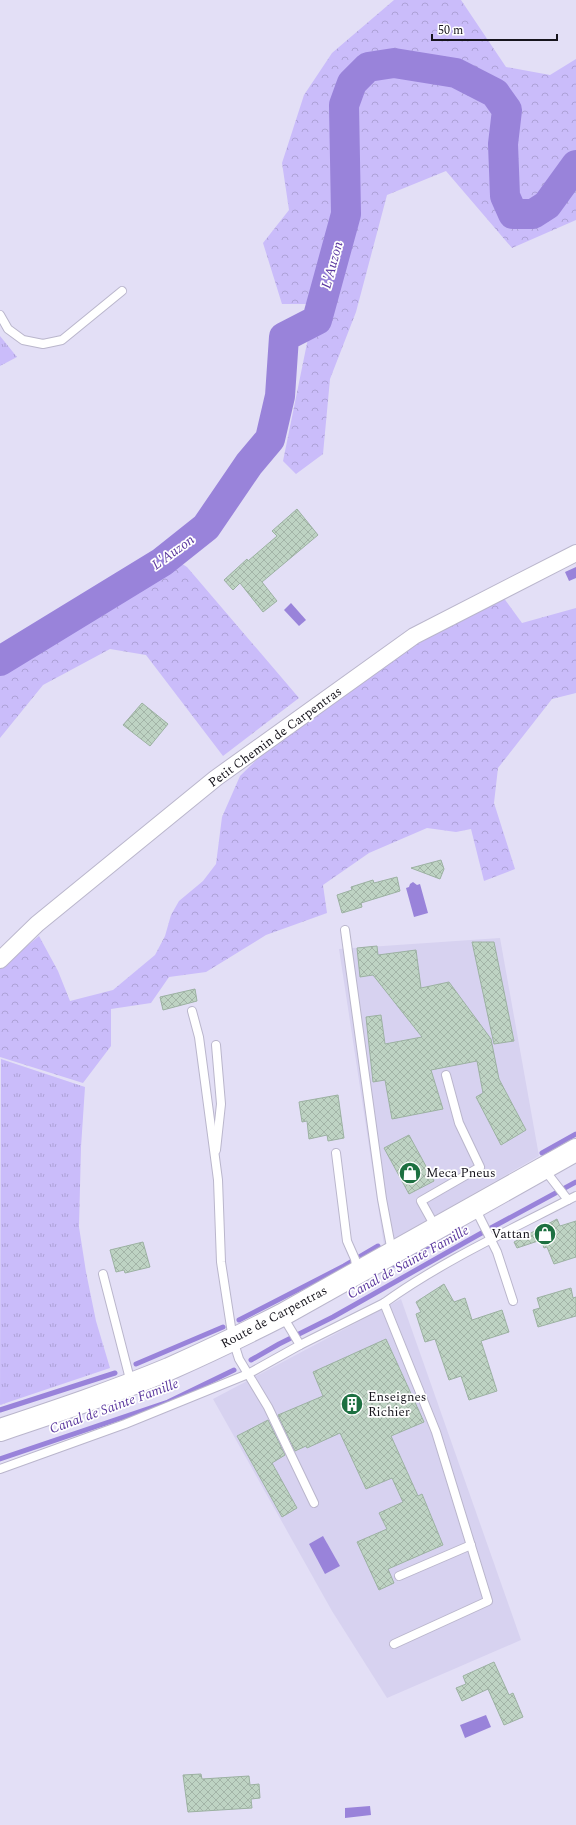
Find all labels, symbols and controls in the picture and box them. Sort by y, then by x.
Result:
scale bar [432,16,557,42]
text: 50 m [438,21,463,40]
water label: L'Auzon [316,238,349,291]
water label: L'Auzon [147,529,199,575]
street label: Petit Chemin de Carpentras [204,682,346,792]
shop icon: Meca Pneus [397,1160,423,1186]
place label: Meca Pneus [426,1163,496,1183]
water label: Canal de Sainte Famille [343,1220,473,1304]
shop icon: Vattan [532,1221,558,1247]
place label: Vattan [492,1224,530,1244]
street label: Route de Carpentras [217,1280,331,1354]
water label: Canal de Sainte Famille [46,1373,182,1439]
place label: Enseignes Richier [368,1387,426,1422]
building icon: Enseignes Richier [339,1391,365,1417]

